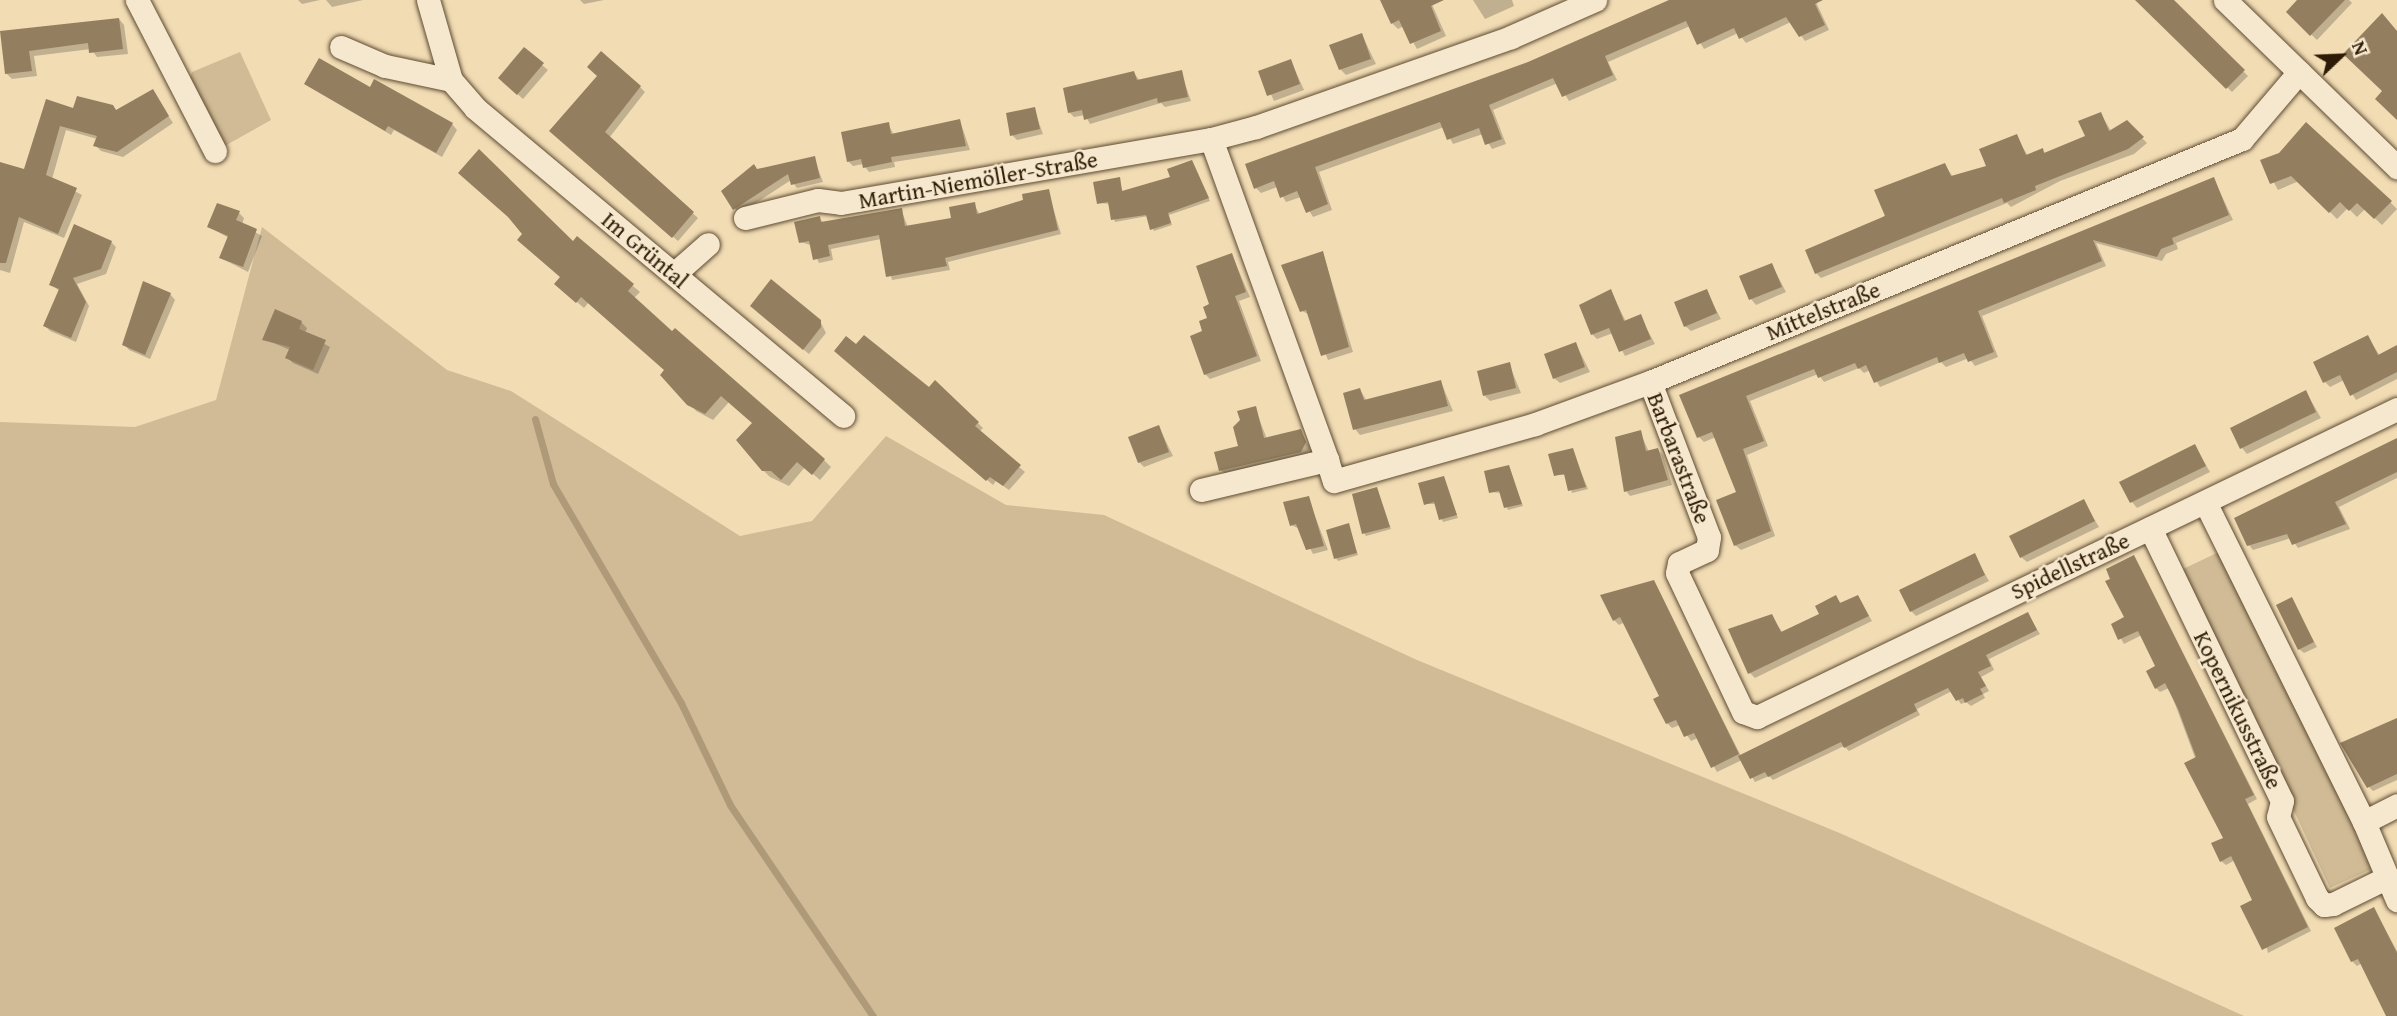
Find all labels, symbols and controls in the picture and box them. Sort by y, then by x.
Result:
north arrow [2306,21,2376,91]
text: N [2345,36,2376,59]
street label: Martin-Niemöller-Straße [856,145,1100,215]
street label: Im Grüntal [596,206,694,294]
street label: Mittelstraße [1762,276,1884,346]
street label: Barbarastraße [1641,389,1717,527]
street label: Spidellstraße [2006,527,2134,605]
street label: Kopernikusstraße [2188,627,2288,793]

